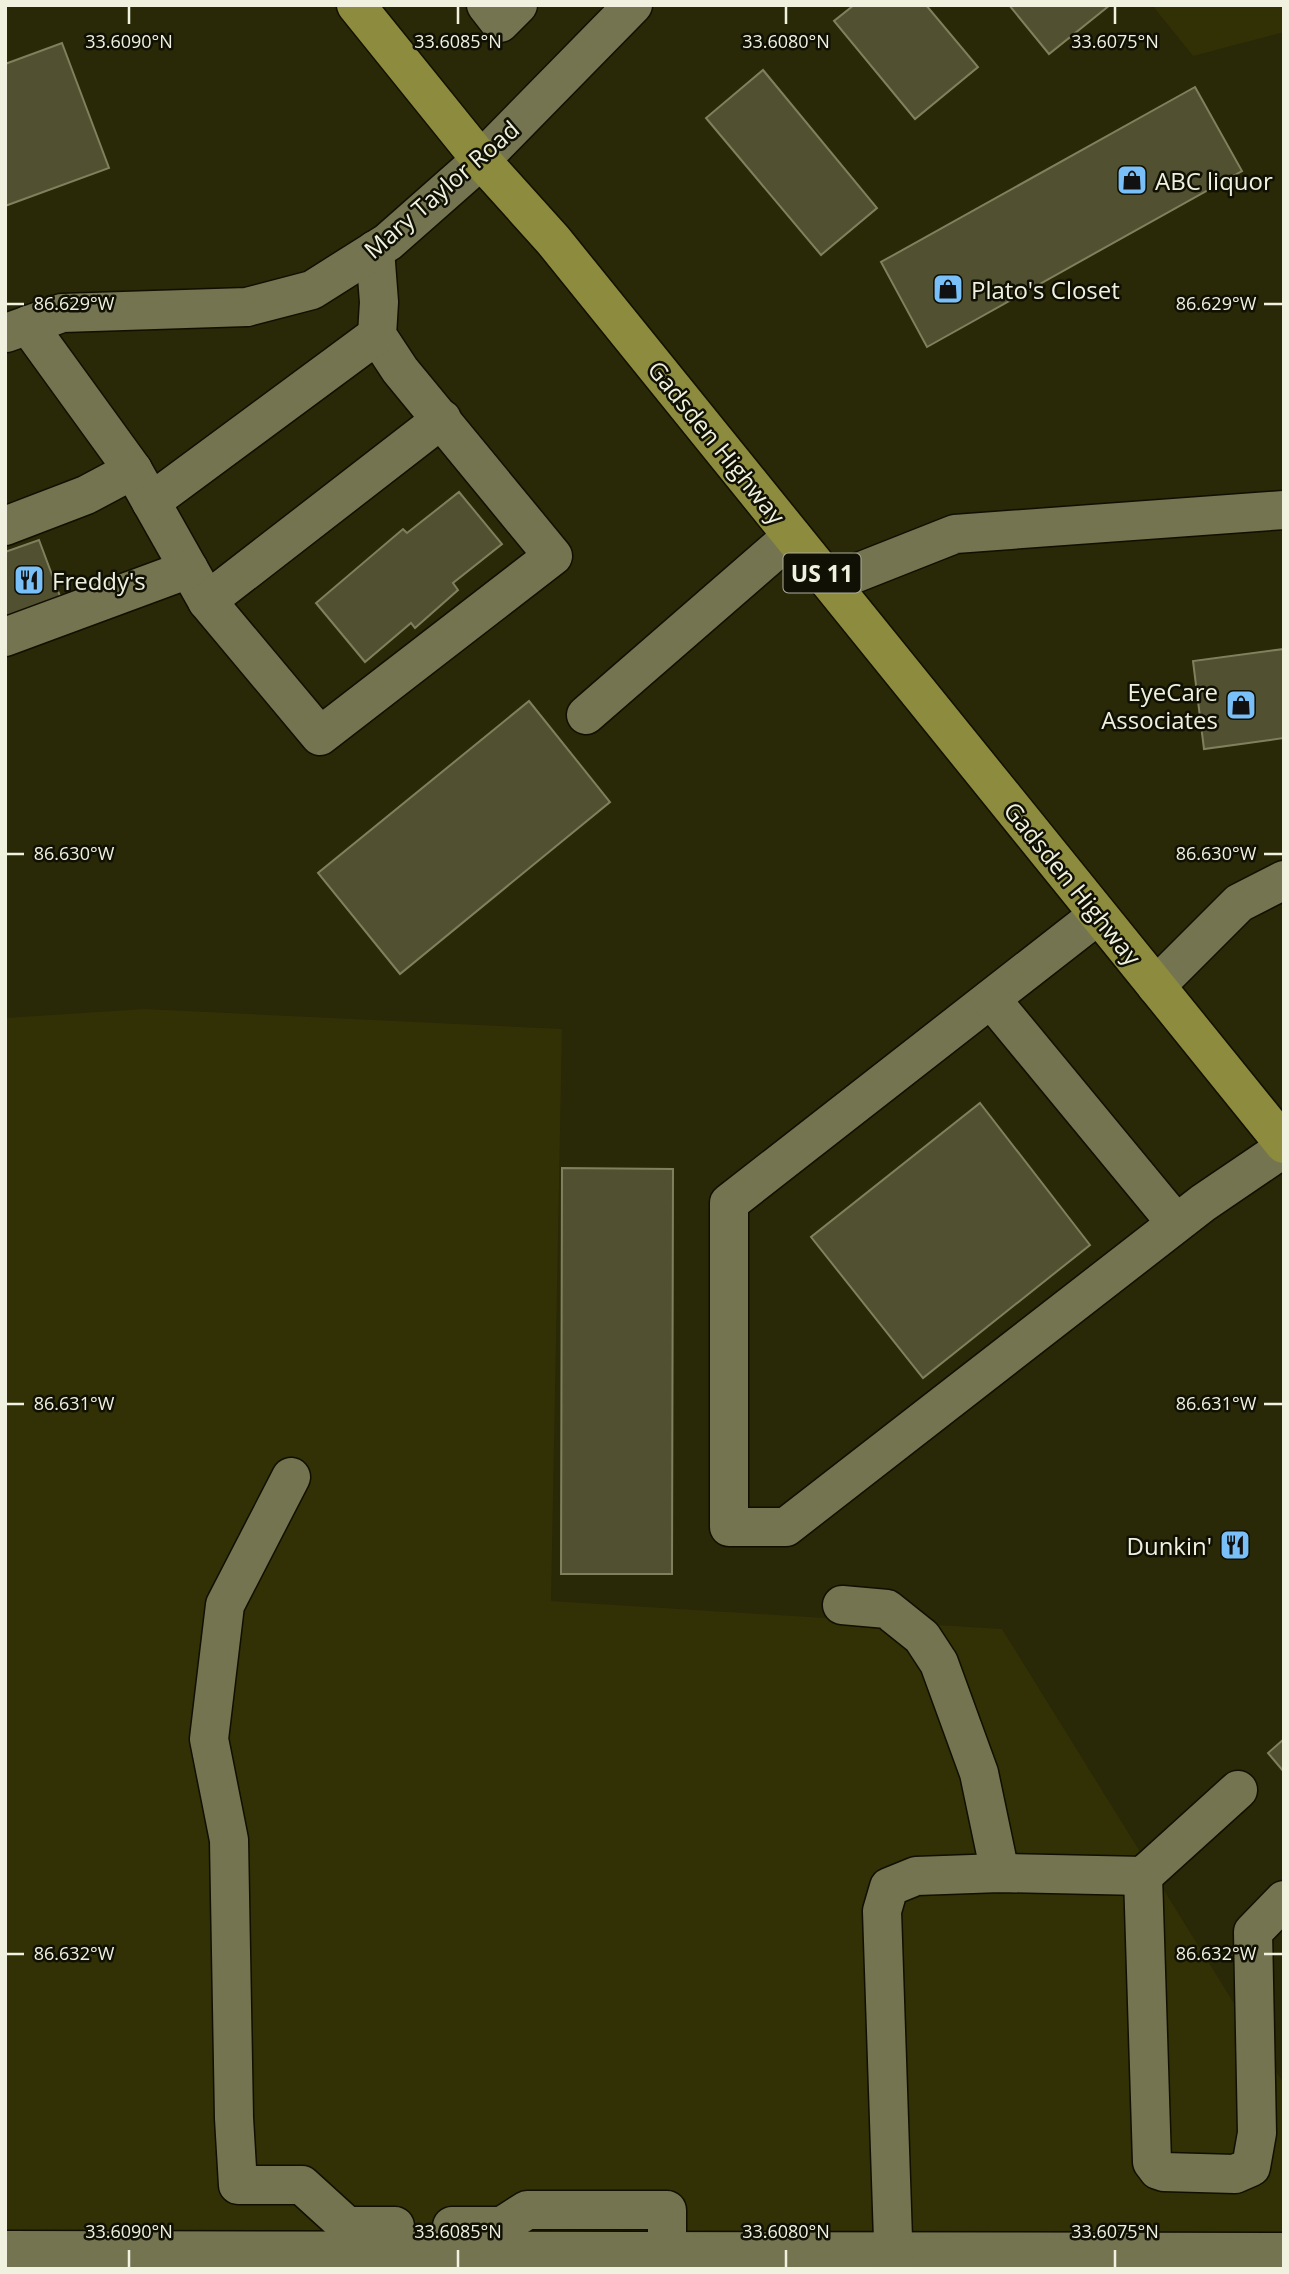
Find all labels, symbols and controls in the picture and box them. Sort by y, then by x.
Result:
text: 33.6090°N [85,29,173,53]
text: 33.6085°N [414,29,502,53]
text: 33.6080°N [742,29,830,53]
text: 33.6075°N [1071,29,1159,53]
street label: Mary Taylor Road [356,112,526,266]
shop icon: ABC liquor [1115,163,1149,197]
place label: ABC liquor [1155,164,1273,197]
shop icon: Plato's Closet [931,272,965,306]
place label: Plato's Closet [971,273,1120,306]
text: 86.629°W [34,291,115,315]
text: 86.629°W [1176,291,1257,315]
street label: Gadsden Highway [641,353,794,531]
road number: US 11 [784,554,860,593]
restaurant icon: Freddy's [12,563,46,597]
place label: Freddy's [52,564,146,597]
place label: EyeCare Associates [1101,675,1218,736]
shop icon: EyeCare Associates [1224,688,1258,722]
street label: Gadsden Highway [997,794,1150,972]
text: 86.630°W [34,841,115,865]
text: 86.630°W [1176,841,1257,865]
text: 86.631°W [34,1391,115,1415]
text: 86.631°W [1176,1391,1257,1415]
restaurant icon: Dunkin' [1218,1528,1252,1562]
place label: Dunkin' [1127,1529,1212,1562]
text: 86.632°W [34,1941,115,1965]
text: 86.632°W [1176,1941,1257,1965]
text: 33.6090°N [85,2219,173,2243]
text: 33.6085°N [414,2219,502,2243]
text: 33.6080°N [742,2219,830,2243]
text: 33.6075°N [1071,2219,1159,2243]

